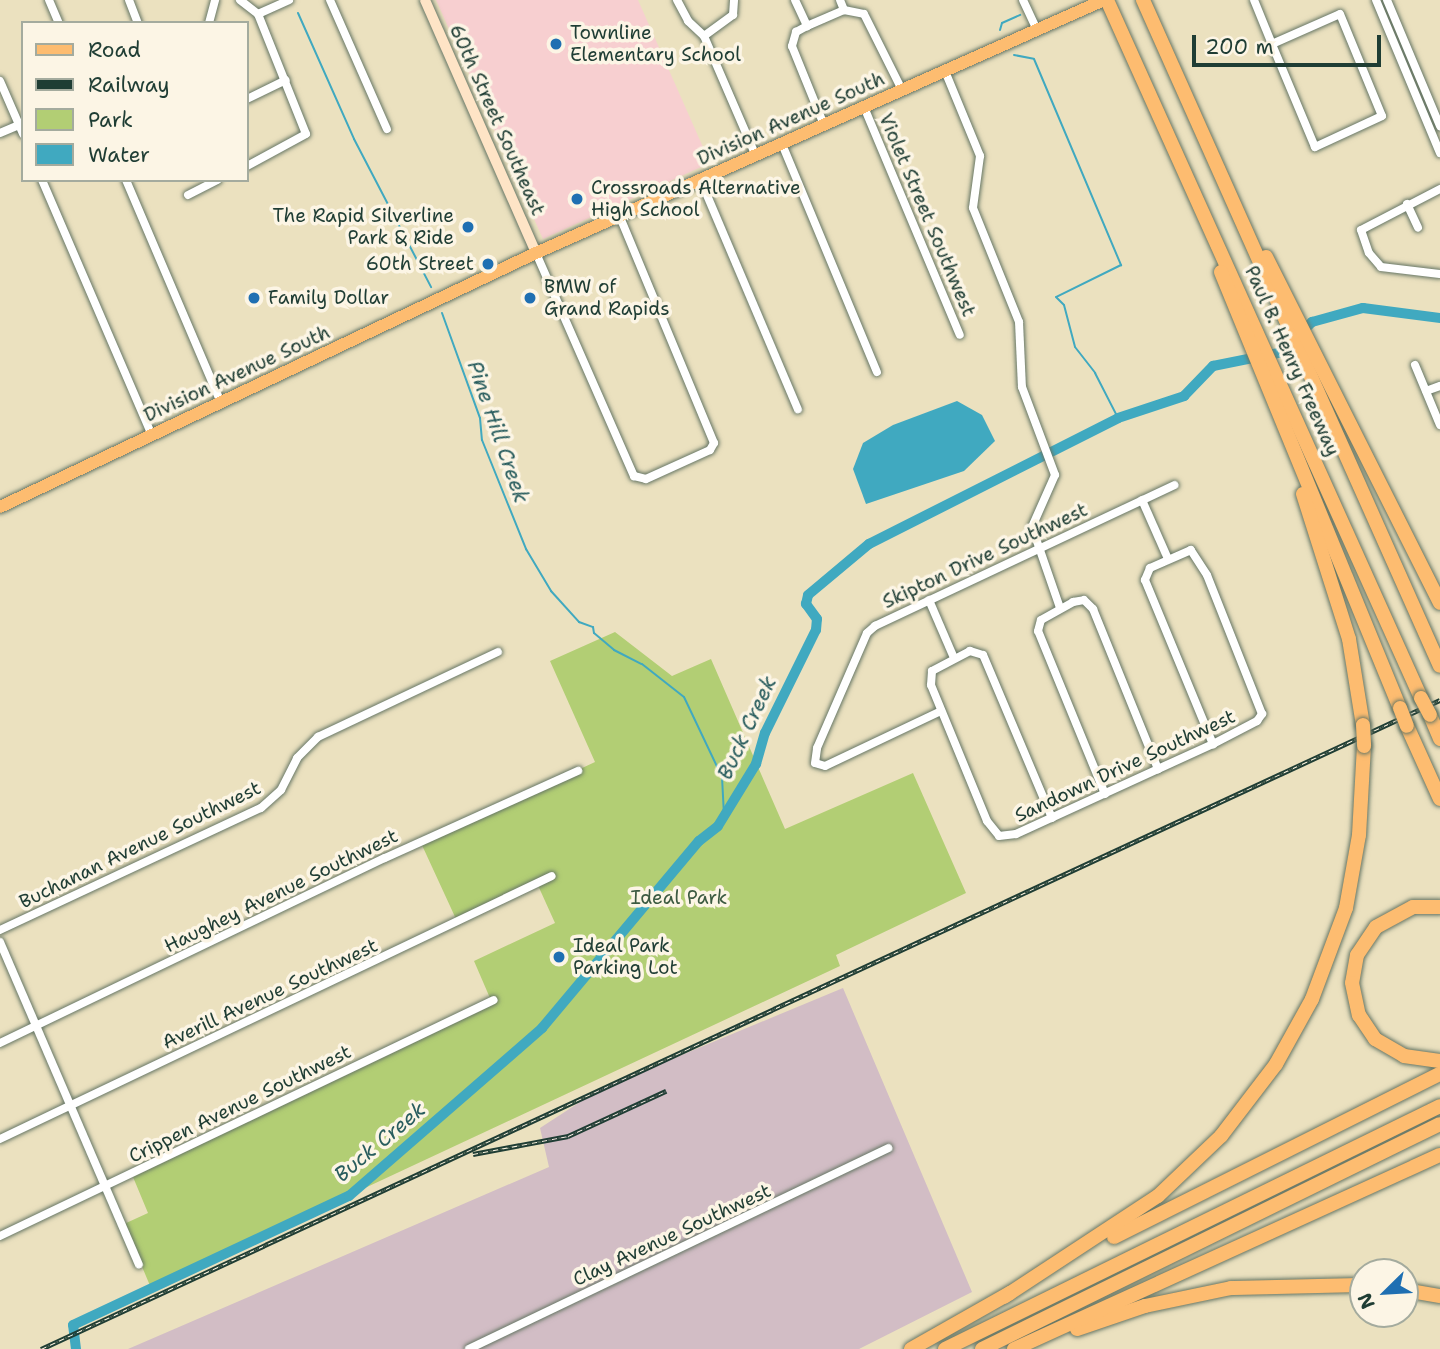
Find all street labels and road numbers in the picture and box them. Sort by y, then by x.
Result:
street label: 60th Street Southeast [445,21,549,219]
street label: Division Avenue South [694,67,888,171]
street label: Violet Street Southwest [874,110,980,320]
street label: Paul B. Henry Freeway [1240,262,1344,460]
street label: Division Avenue South [140,321,334,427]
street label: Skipton Drive Southwest [879,498,1091,614]
street label: Sandown Drive Southwest [1011,705,1239,827]
street label: Buchanan Avenue Southwest [16,776,264,914]
street label: Haughey Avenue Southwest [160,824,402,958]
street label: Averill Avenue Southwest [159,934,381,1054]
street label: Crippen Avenue Southwest [125,1040,355,1168]
street label: Clay Avenue Southwest [569,1179,775,1291]

